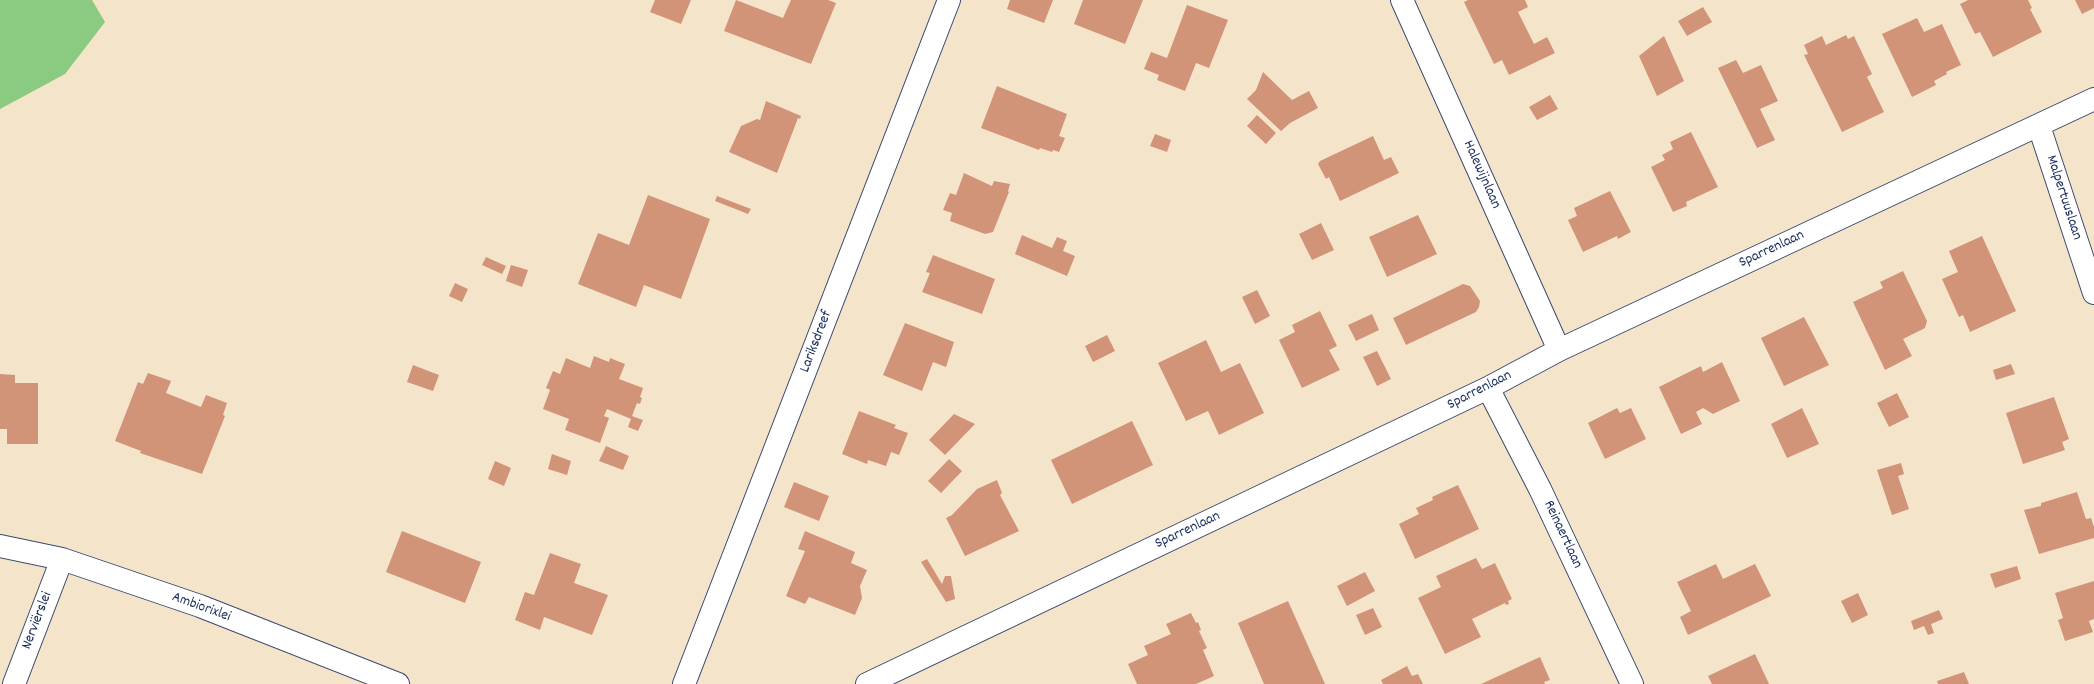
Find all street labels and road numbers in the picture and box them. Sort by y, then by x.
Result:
street label: Halewijnlaan [1458,138,1504,212]
street label: Malpertuuslaan [2041,153,2085,243]
street label: Sparrenlaan [1737,227,1807,273]
street label: Lariksdreef [797,308,837,376]
street label: Sparrenlaan [1445,367,1515,415]
street label: Reinaertlaan [1538,498,1586,572]
street label: Sparrenlaan [1153,508,1223,554]
street label: Ambiorixlei [169,589,233,627]
street label: Nerviërslei [19,590,57,652]

